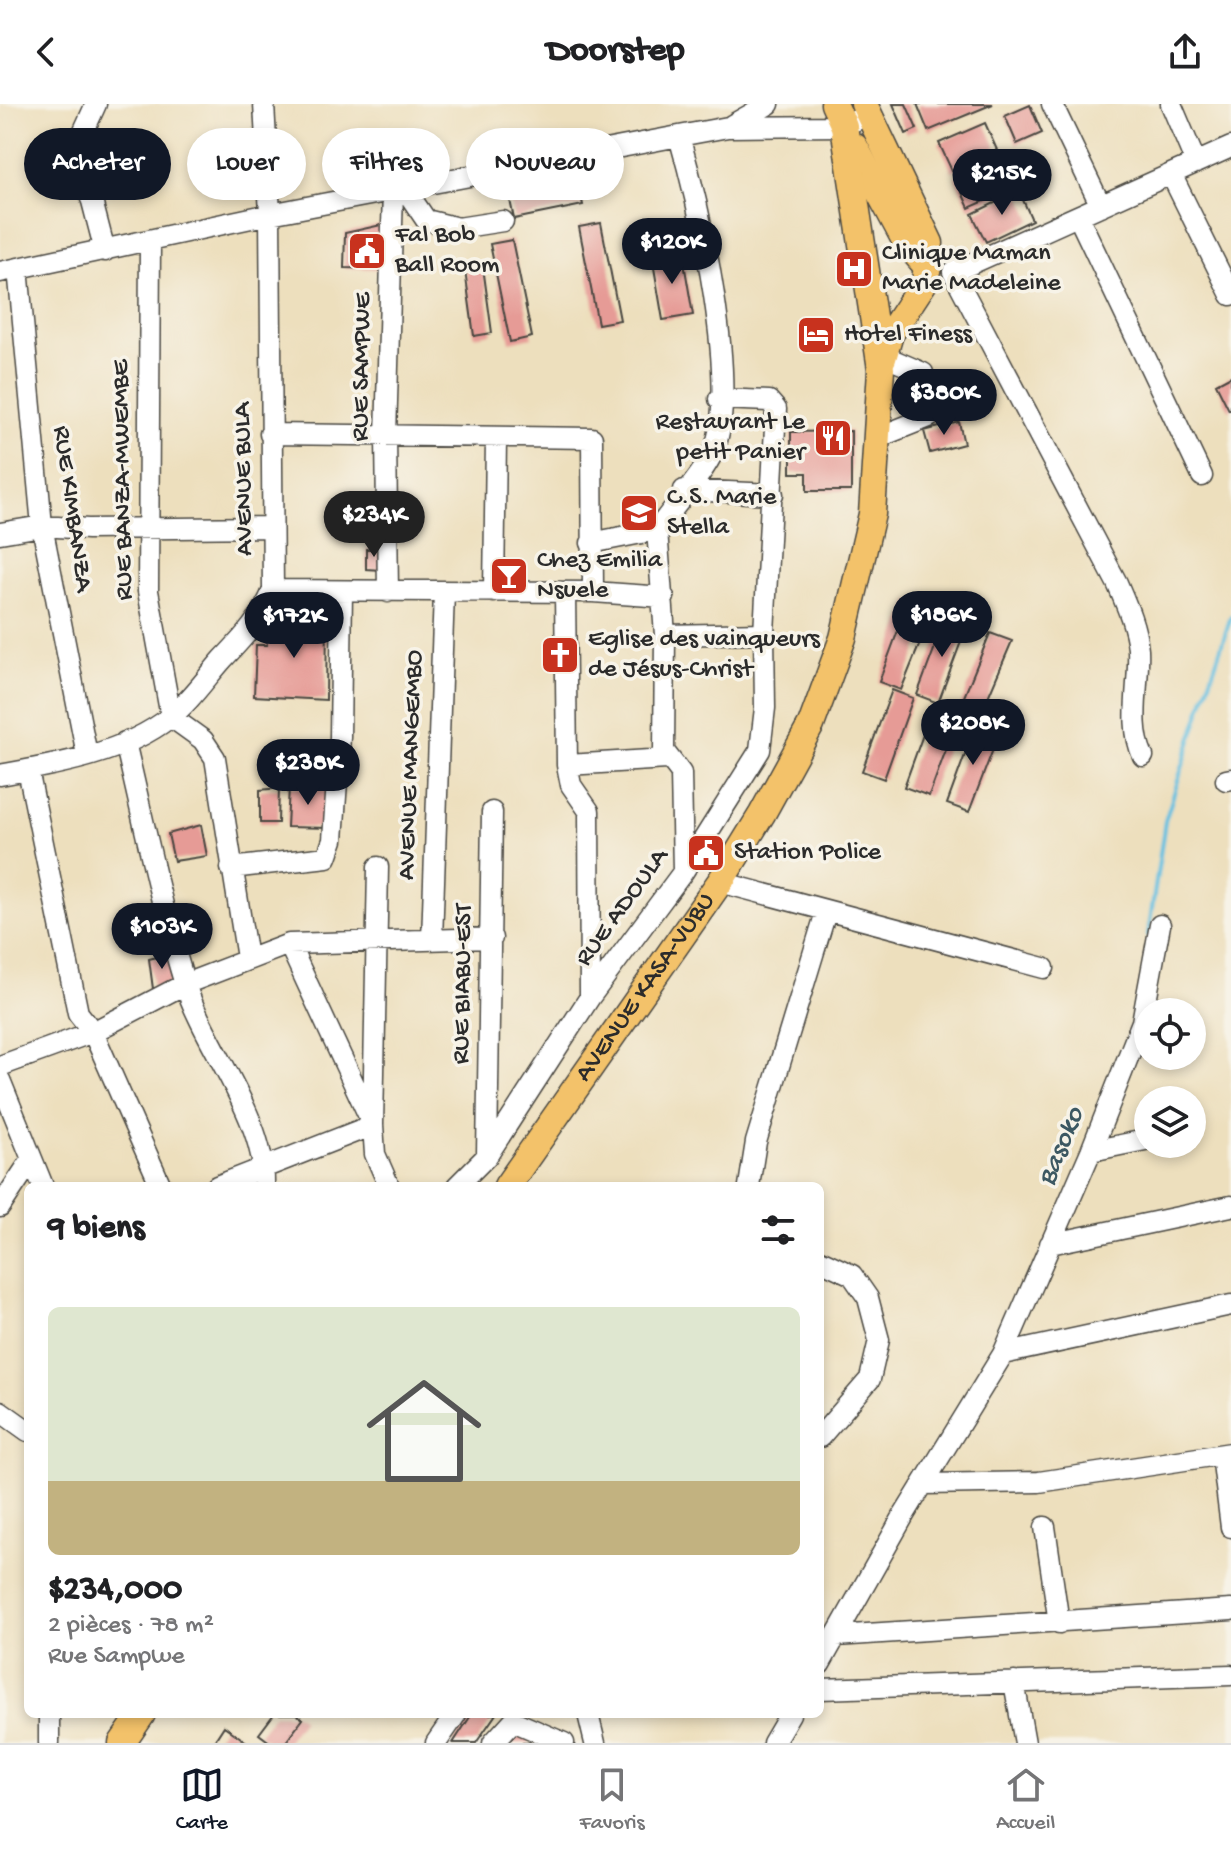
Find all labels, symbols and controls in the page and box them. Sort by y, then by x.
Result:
icon: back [24,30,68,74]
icon: share [1163,30,1207,74]
text: Doorstep [547,31,684,74]
chip: Acheter [24,128,171,200]
chip: Louer [187,128,306,200]
chip: Filtres [322,128,450,200]
chip: Nouveau [466,128,624,200]
pin: $215K [946,149,1058,217]
text: $215K [971,159,1033,190]
pin: $120K [616,218,728,286]
place label: Fal Bob Ball Room [394,221,499,282]
text: $120K [640,228,704,259]
public building icon: Fal Bob Ball Room [346,230,388,272]
place label: Clinique Maman Marie Madeleine [882,239,1061,300]
hospital icon: Clinique Maman Marie Madeleine [833,248,875,290]
street label: RUE SAMPWE [346,291,380,442]
hotel icon: Hotel Finess [795,314,837,356]
place label: Hotel Finess [844,320,974,351]
street label: RUE BANZA-MWEMBE [106,359,142,601]
pin: $380K [888,369,1000,437]
text: $380K [910,379,978,410]
street label: AVENUE BULA [228,400,262,556]
place label: Restaurant Le petit Panier [655,408,808,469]
restaurant icon: Restaurant Le petit Panier [812,417,854,459]
street label: RUE KIMBANZA [44,424,98,596]
place label: C.S. Marie Stella [667,483,777,544]
pin: $234K [318,491,430,559]
school or university icon: C.S. Marie Stella [618,492,660,534]
text: $234K [342,501,406,532]
place label: Chez Emilia Nsuele [537,546,664,607]
bar icon: Chez Emilia Nsuele [488,555,530,597]
pin: $186K [886,591,998,659]
pin: $172K [238,592,350,660]
text: $186K [910,601,974,632]
text: $172K [263,602,325,633]
place label: Eglise des vainqueurs de Jésus-Christ [588,625,821,686]
church icon: Eglise des vainqueurs de Jésus-Christ [539,634,581,676]
street label: AVENUE MANGEMBO [392,649,432,881]
pin: $208K [917,699,1029,767]
text: $208K [939,709,1007,740]
pin: $238K [252,739,364,807]
text: $238K [275,749,341,780]
public building icon: Station Police [685,832,727,874]
place label: Station Police [734,838,881,869]
street label: RUE ADOULA [570,841,677,973]
street label: AVENUE KASA-VUBU [569,887,723,1088]
street label: RUE BIABU-EST [447,902,481,1065]
pin: $103K [106,903,218,971]
text: $103K [130,913,194,944]
map controls [1134,998,1206,1158]
button: locate [1134,998,1206,1070]
button: layers [1134,1086,1206,1158]
water label: Basoko [1031,1102,1093,1191]
icon: filters [756,1208,800,1252]
text: 9 biens [48,1210,145,1250]
icon: home [352,1359,496,1503]
text: $234,000 [48,1571,182,1611]
text: 2 pièces · 78 m² [48,1611,214,1642]
text: Rue Sampwe [48,1642,185,1673]
tab: Carte [176,1763,228,1837]
tab: Favoris [579,1763,645,1837]
tab: Accueil [996,1763,1055,1837]

